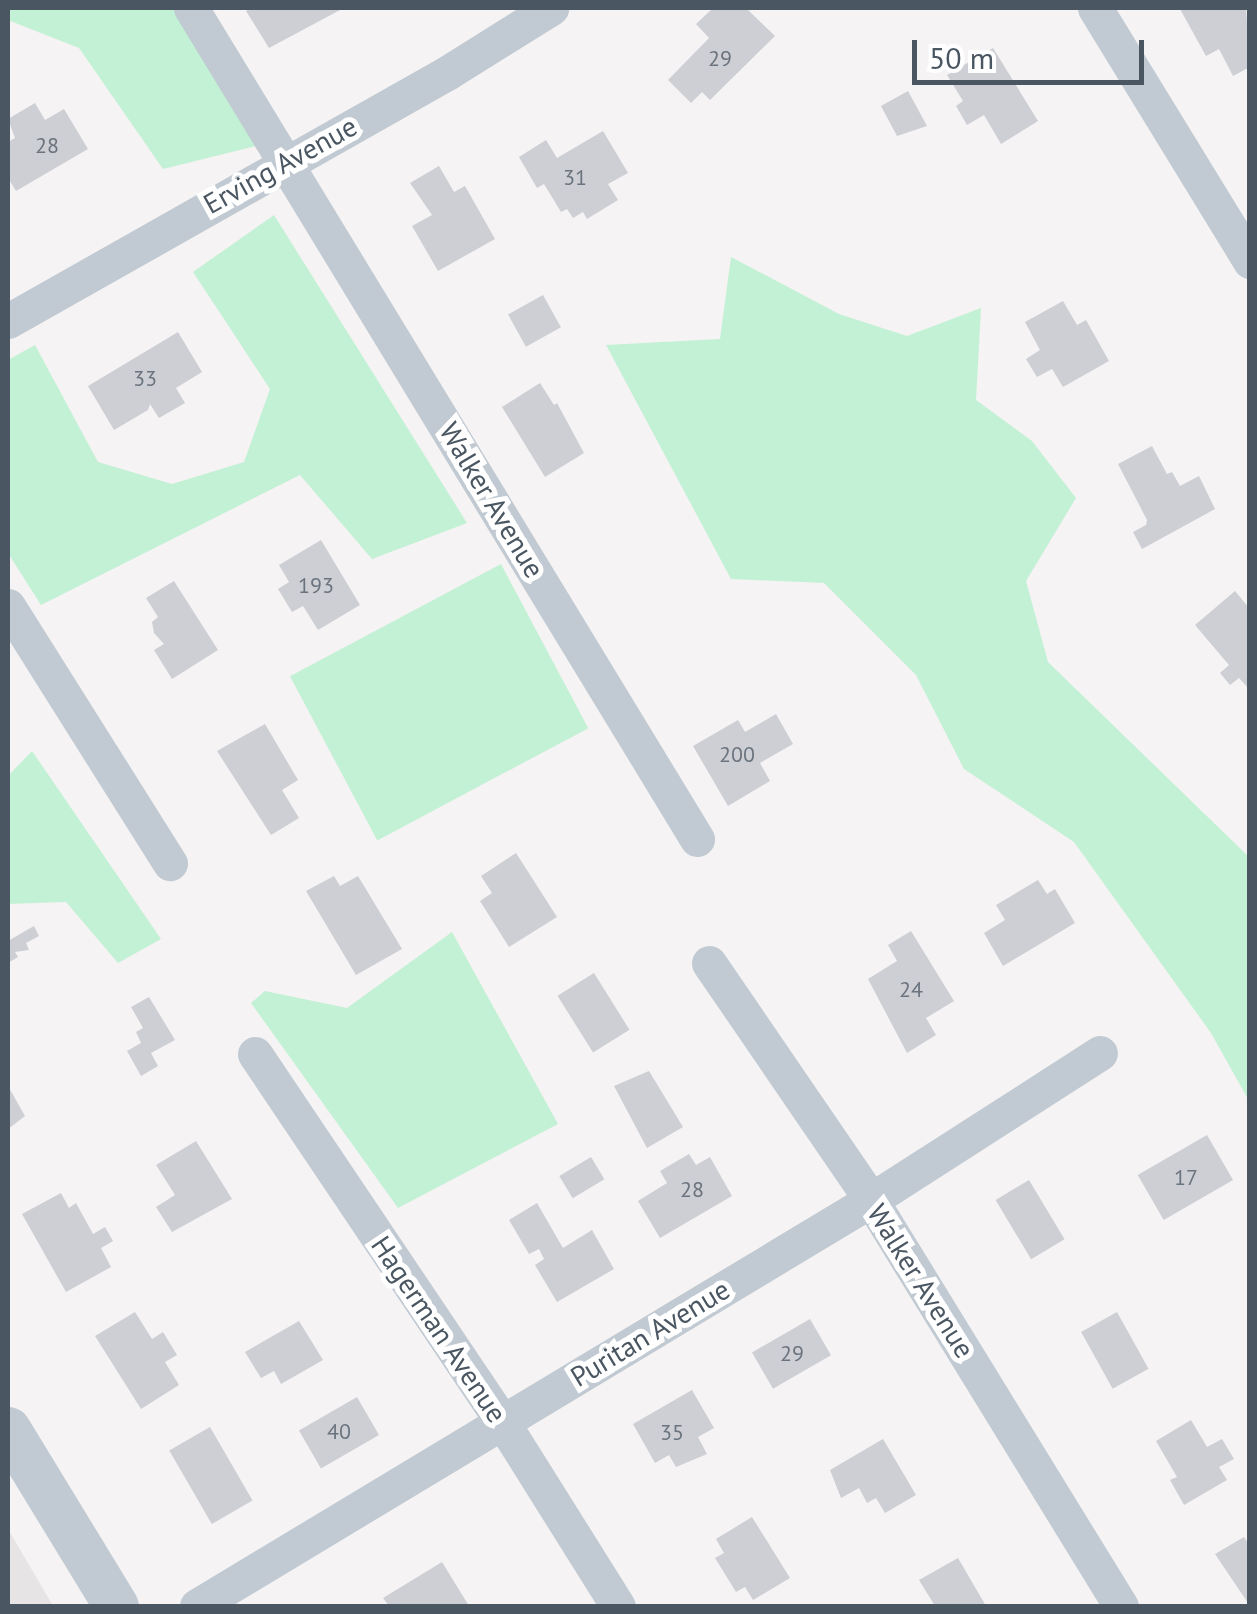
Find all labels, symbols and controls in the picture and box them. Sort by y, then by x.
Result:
scale bar [917,20,1150,82]
text: 50 m [929,38,994,77]
house number: 29 [708,46,732,72]
street label: Erving Avenue [197,109,363,221]
house number: 28 [35,133,59,159]
house number: 31 [563,165,587,191]
house number: 33 [133,366,157,392]
street label: Walker Avenue [432,416,552,584]
house number: 193 [298,573,334,599]
house number: 200 [719,742,755,768]
house number: 24 [899,977,923,1003]
house number: 17 [1174,1165,1198,1191]
house number: 28 [680,1177,704,1203]
street label: Walker Avenue [860,1198,982,1364]
street label: Hagerman Avenue [364,1229,514,1429]
street label: Puritan Avenue [564,1272,736,1394]
house number: 29 [780,1341,804,1367]
house number: 40 [327,1419,351,1445]
house number: 35 [660,1420,684,1446]

